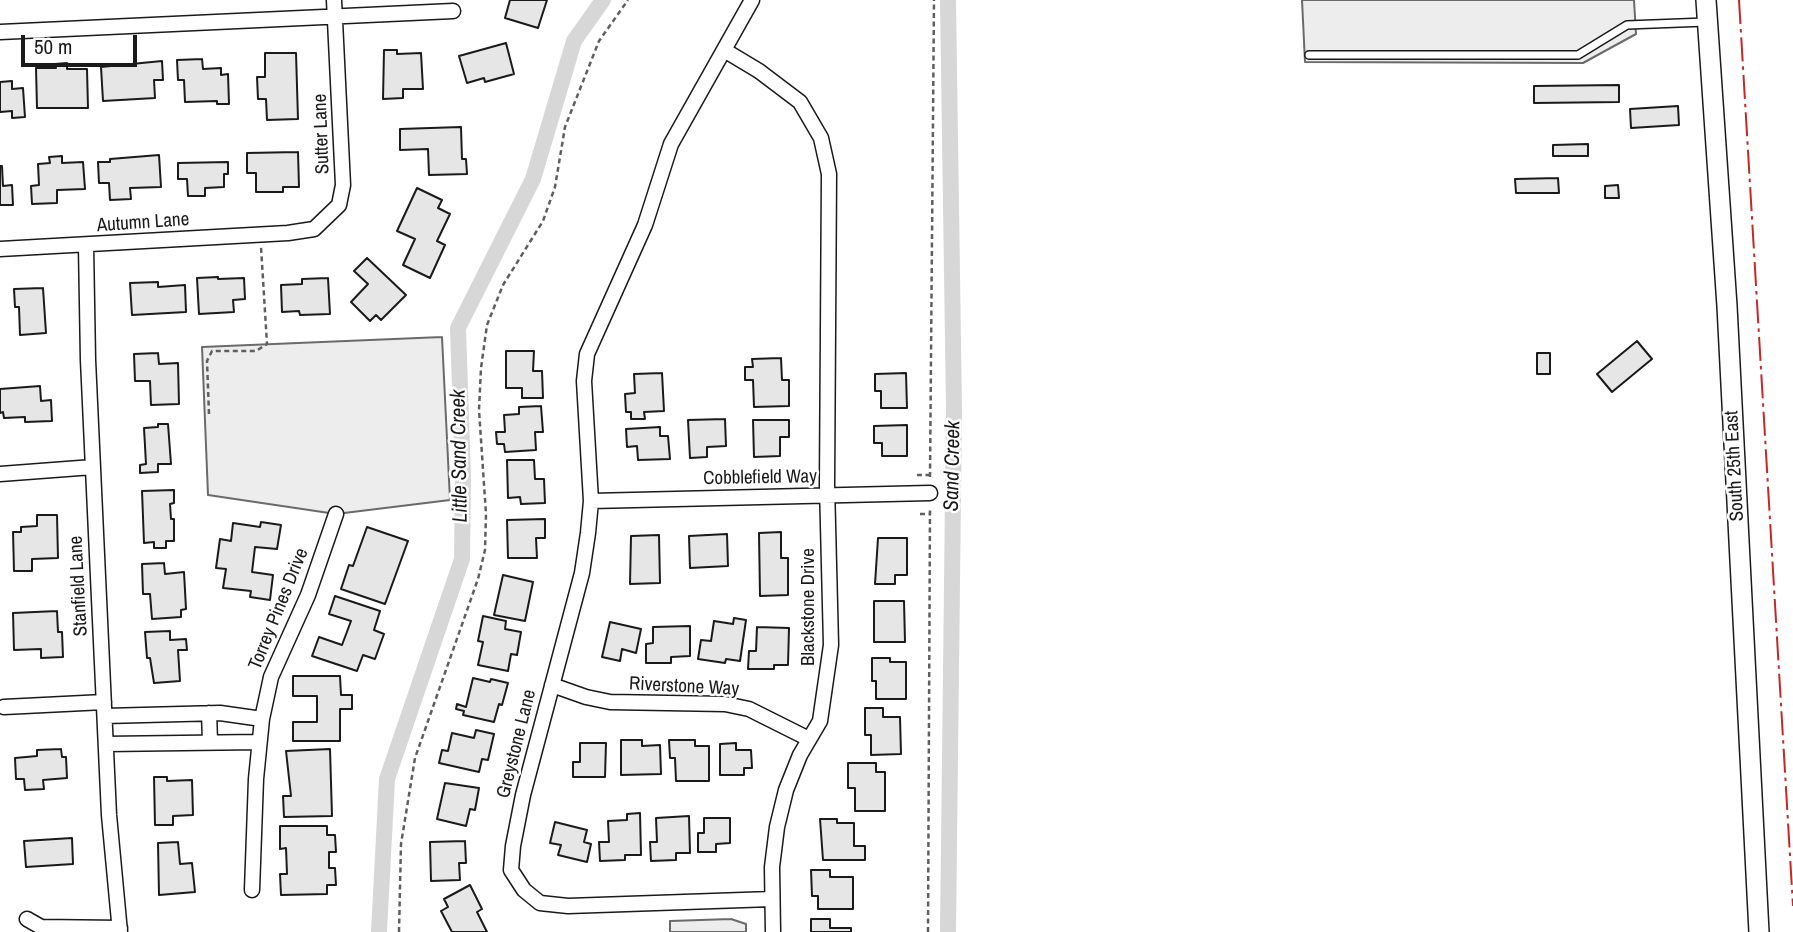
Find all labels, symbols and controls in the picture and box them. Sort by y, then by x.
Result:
scale bar [24,21,140,65]
text: 50 m [34,32,72,61]
street label: Sutter Lane [309,93,335,175]
street label: Autumn Lane [96,208,190,238]
water label: Little Sand Creek [446,389,474,523]
street label: South 25th East [1721,410,1749,522]
water label: Sand Creek [940,420,966,512]
street label: Cobblefield Way [703,466,817,490]
street label: Stanfield Lane [65,535,93,637]
street label: Torrey Pines Drive [244,545,314,673]
street label: Blackstone Drive [798,548,820,666]
street label: Riverstone Way [628,673,740,701]
street label: Greystone Lane [493,687,541,801]

